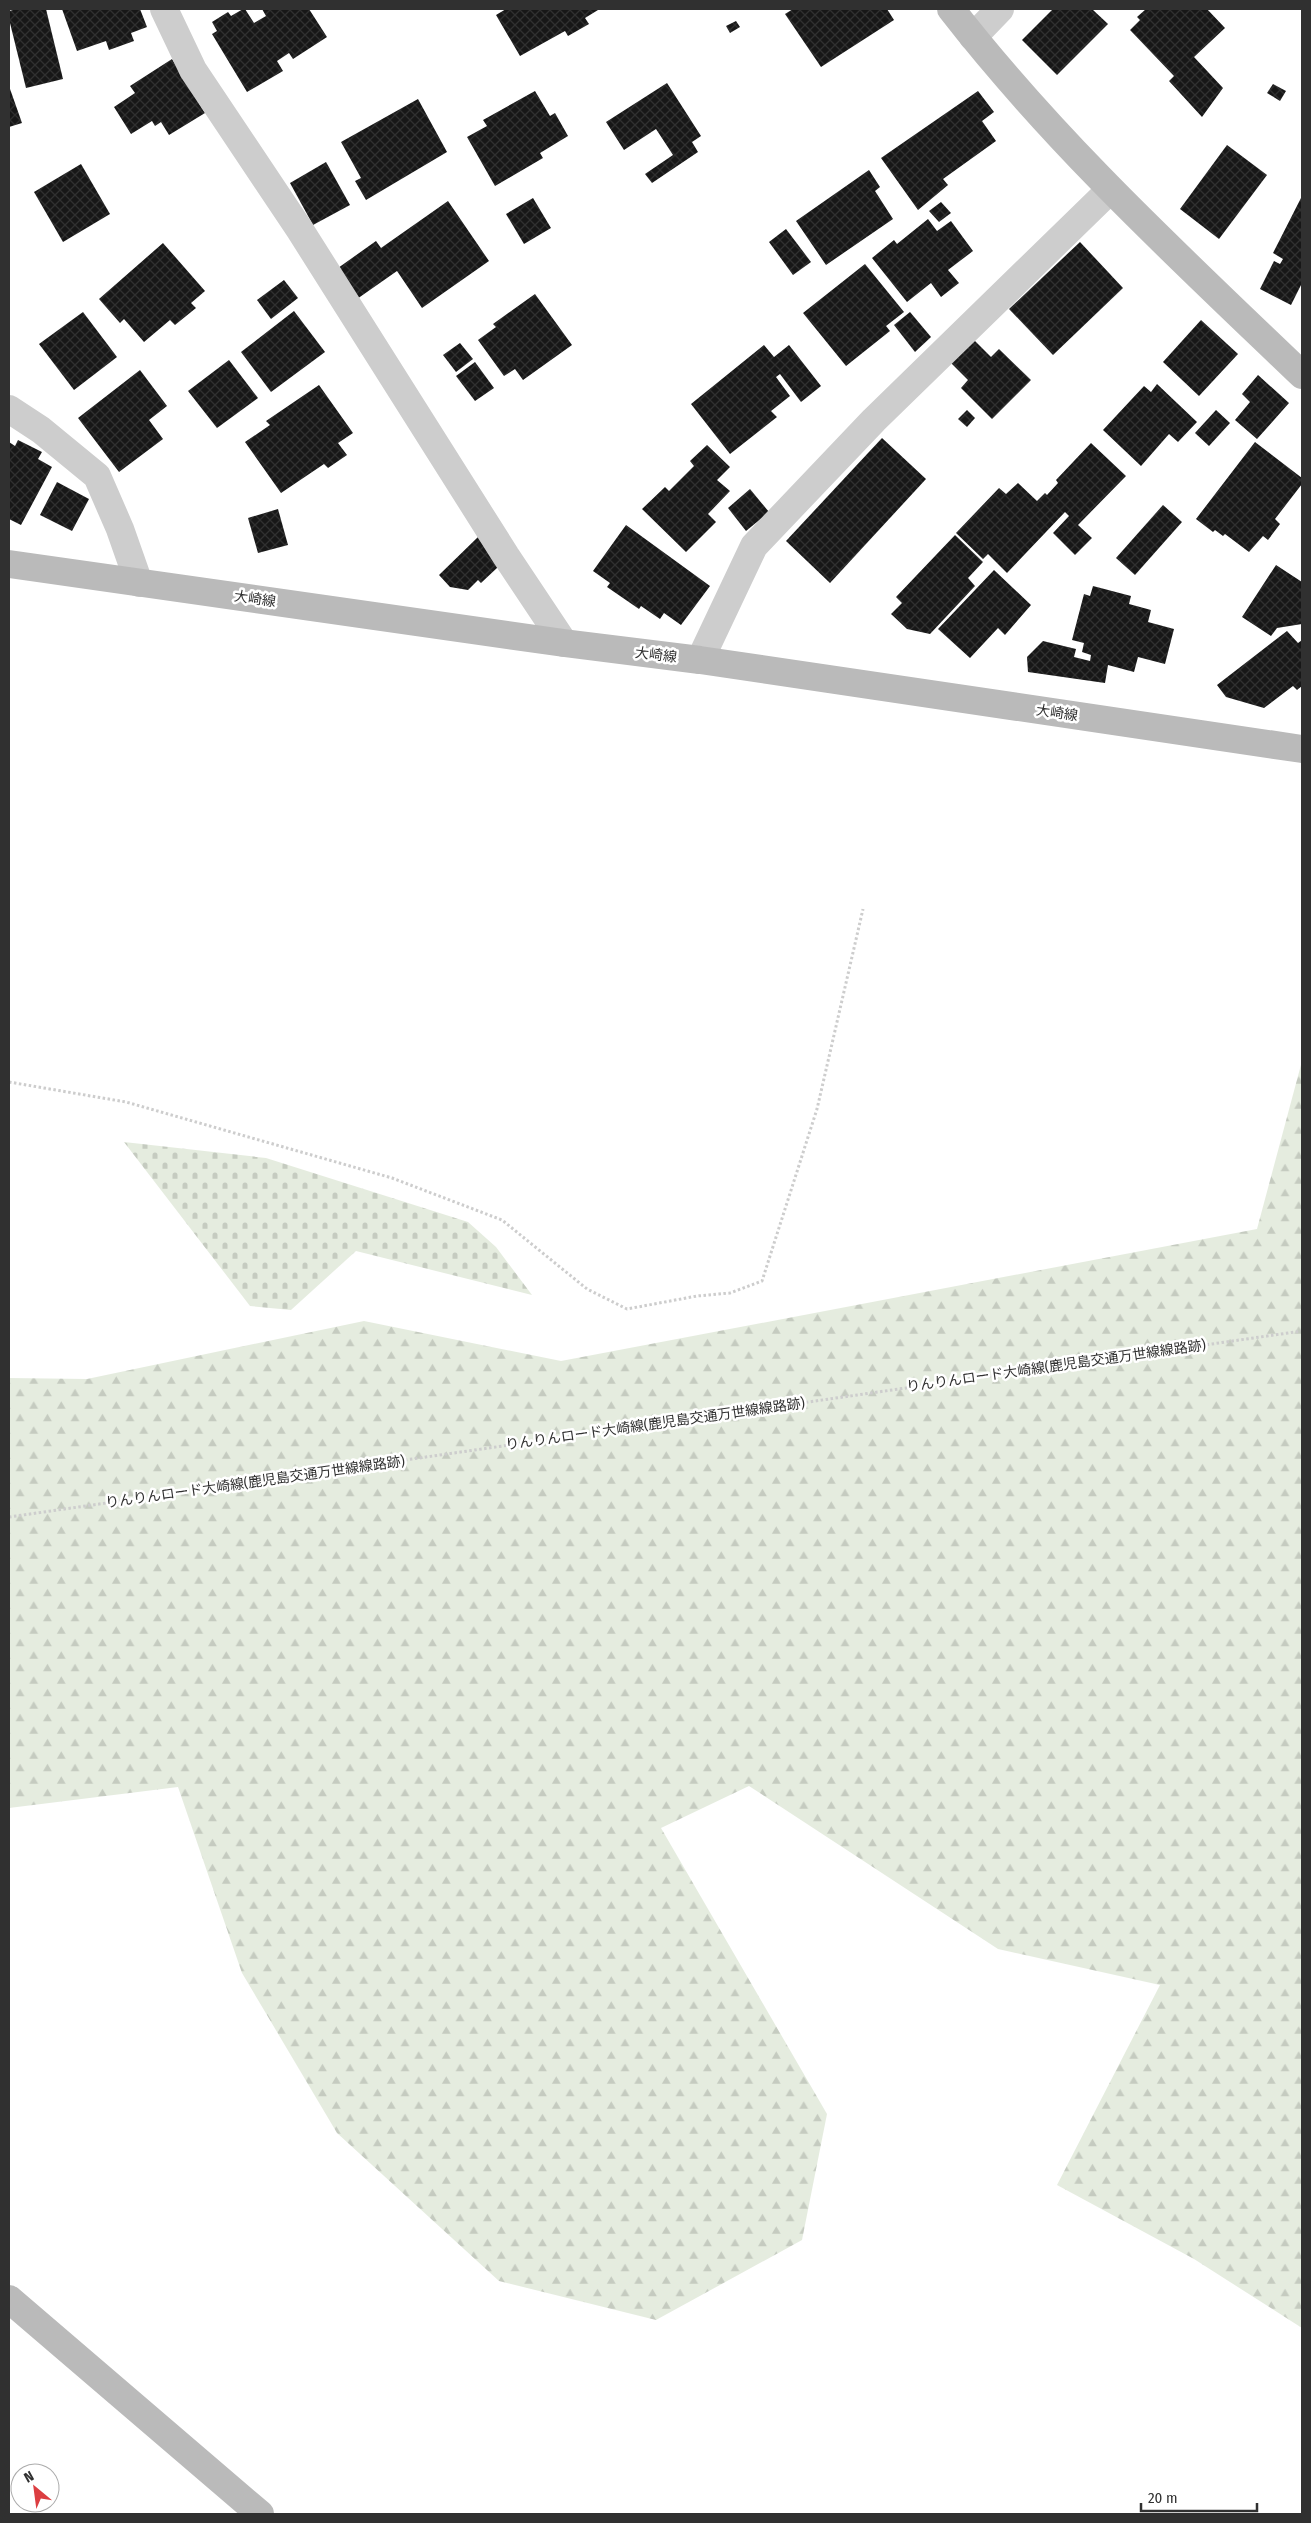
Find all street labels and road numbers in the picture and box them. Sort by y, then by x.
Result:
street label: 大崎線 [233,588,277,610]
street label: 大崎線 [634,644,678,666]
street label: 大崎線 [1035,702,1079,724]
street label: りんりんロード大崎線(鹿児島交通万世線線路跡) [905,1337,1207,1395]
street label: りんりんロード大崎線(鹿児島交通万世線線路跡) [504,1395,806,1453]
street label: りんりんロード大崎線(鹿児島交通万世線線路跡) [104,1453,406,1511]

